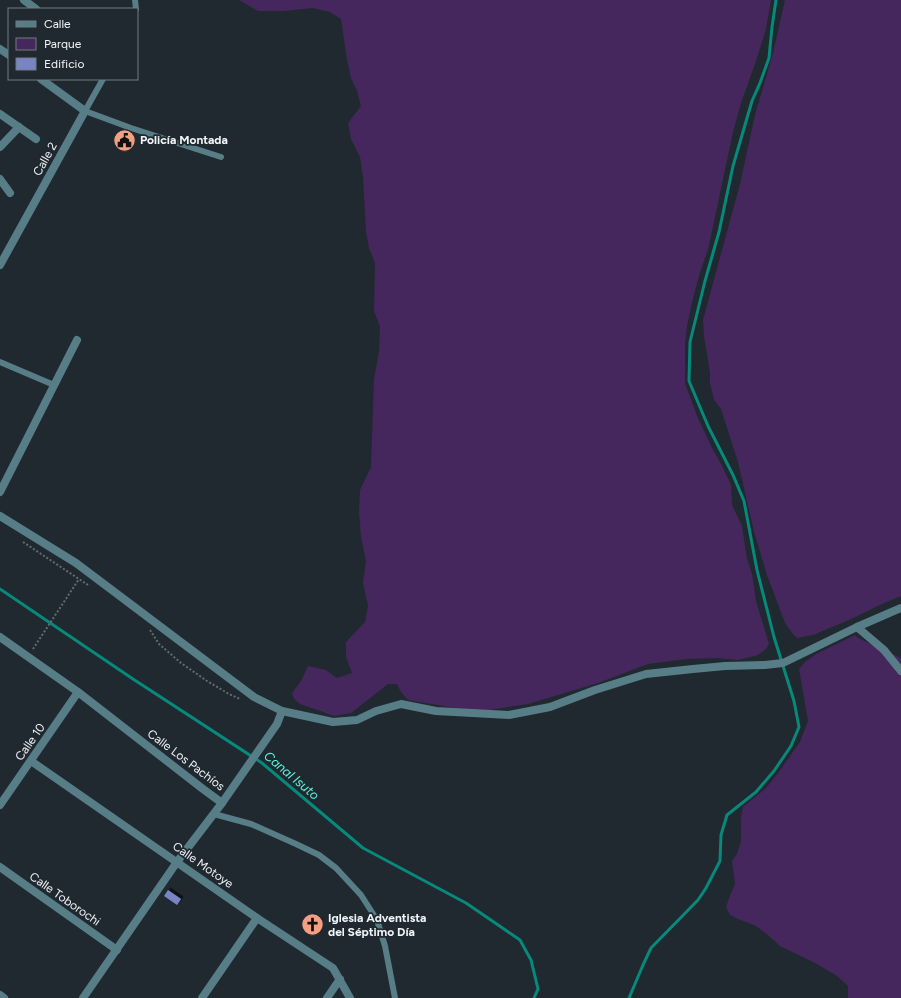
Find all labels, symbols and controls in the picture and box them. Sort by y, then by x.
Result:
legend [8,8,138,80]
text: Calle [44,17,71,31]
text: Parque [44,37,82,51]
text: Edificio [44,57,84,71]
public building icon: Policía Montada [112,127,138,153]
place label: Policía Montada [140,133,228,147]
street label: Calle 2 [30,140,60,178]
street label: Calle 10 [12,720,48,763]
street label: Calle Los Pachíos [145,726,228,794]
water label: Canal Isuto [261,748,323,803]
street label: Calle Motoye [170,839,236,891]
street label: Calle Toborochi [27,869,103,929]
place label: Iglesia Adventista del Séptimo Día [328,911,426,939]
church icon: Iglesia Adventista del Séptimo Día [299,912,325,938]

